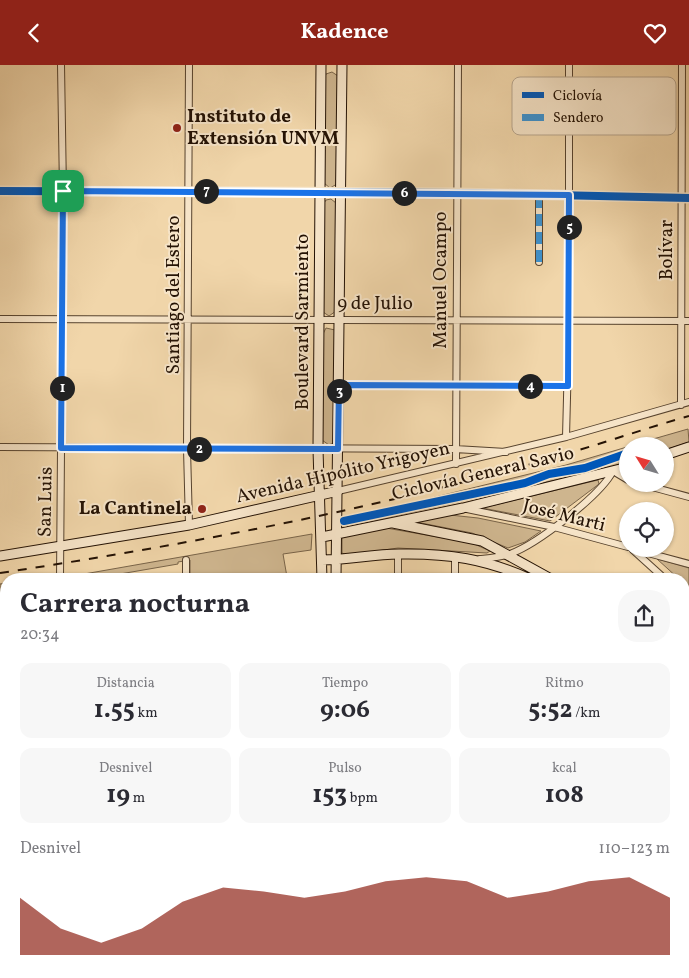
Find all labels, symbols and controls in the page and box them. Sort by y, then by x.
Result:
text: Kadence [300,17,389,48]
icon: back [20,19,48,47]
icon: heart [641,19,669,47]
legend [512,77,676,135]
text: Ciclovía [553,87,602,106]
place label: Instituto de Extensión UNVM [187,104,339,152]
text: Sendero [553,109,604,128]
marker: Instituto de Extensión UNVM [171,122,183,134]
pin [42,170,84,212]
icon: arrive [49,177,77,205]
pin: 7 [194,179,218,203]
pin: 6 [392,181,416,205]
text: 7 [203,182,210,201]
text: 6 [401,184,408,203]
street label: Manuel Ocampo [428,211,454,349]
street label: Santiago del Estero [161,215,187,375]
pin: 5 [556,215,582,239]
text: 5 [566,218,573,237]
street label: Bolívar [654,220,680,280]
street label: Boulevard Sarmiento [290,234,316,410]
street label: 9 de Julio [337,291,413,317]
pin: 4 [518,373,542,399]
pin: 1 [50,375,74,401]
text: 4 [526,377,535,396]
text: 1 [60,379,65,398]
pin: 3 [326,379,352,403]
text: 3 [336,382,343,401]
street label: Avenida Hipólito Yrigoyen [234,436,452,510]
pin: 2 [186,437,212,461]
north arrow [619,437,674,493]
map controls [619,437,674,557]
text: 2 [196,440,203,459]
street label: Ciclovía General Savio [389,440,577,508]
street label: San Luis [32,467,60,537]
street label: José Marti [520,493,609,539]
place label: La Cantinela [79,496,192,522]
button: locate [619,502,674,557]
marker: La Cantinela [196,503,208,515]
text: Carrera nocturna [20,585,250,624]
button: share [618,590,670,642]
text: 20:34 [20,624,60,646]
text: Distancia [97,674,155,693]
text: Tiempo [322,674,368,693]
text: Ritmo [545,674,584,693]
text: 1.55 [94,693,135,728]
text: 9:06 [320,693,370,728]
text: 5:52 [528,693,572,728]
text: km [135,704,158,723]
text: /km [572,704,600,723]
text: Desnivel [99,759,152,778]
text: Pulso [328,759,362,778]
text: kcal [552,759,577,778]
text: 19 [106,778,130,813]
text: 153 [312,778,347,813]
text: 108 [545,778,584,813]
text: m [130,789,145,808]
text: bpm [347,789,378,808]
text: Desnivel [20,838,81,860]
text: 110–123 m [599,838,670,860]

